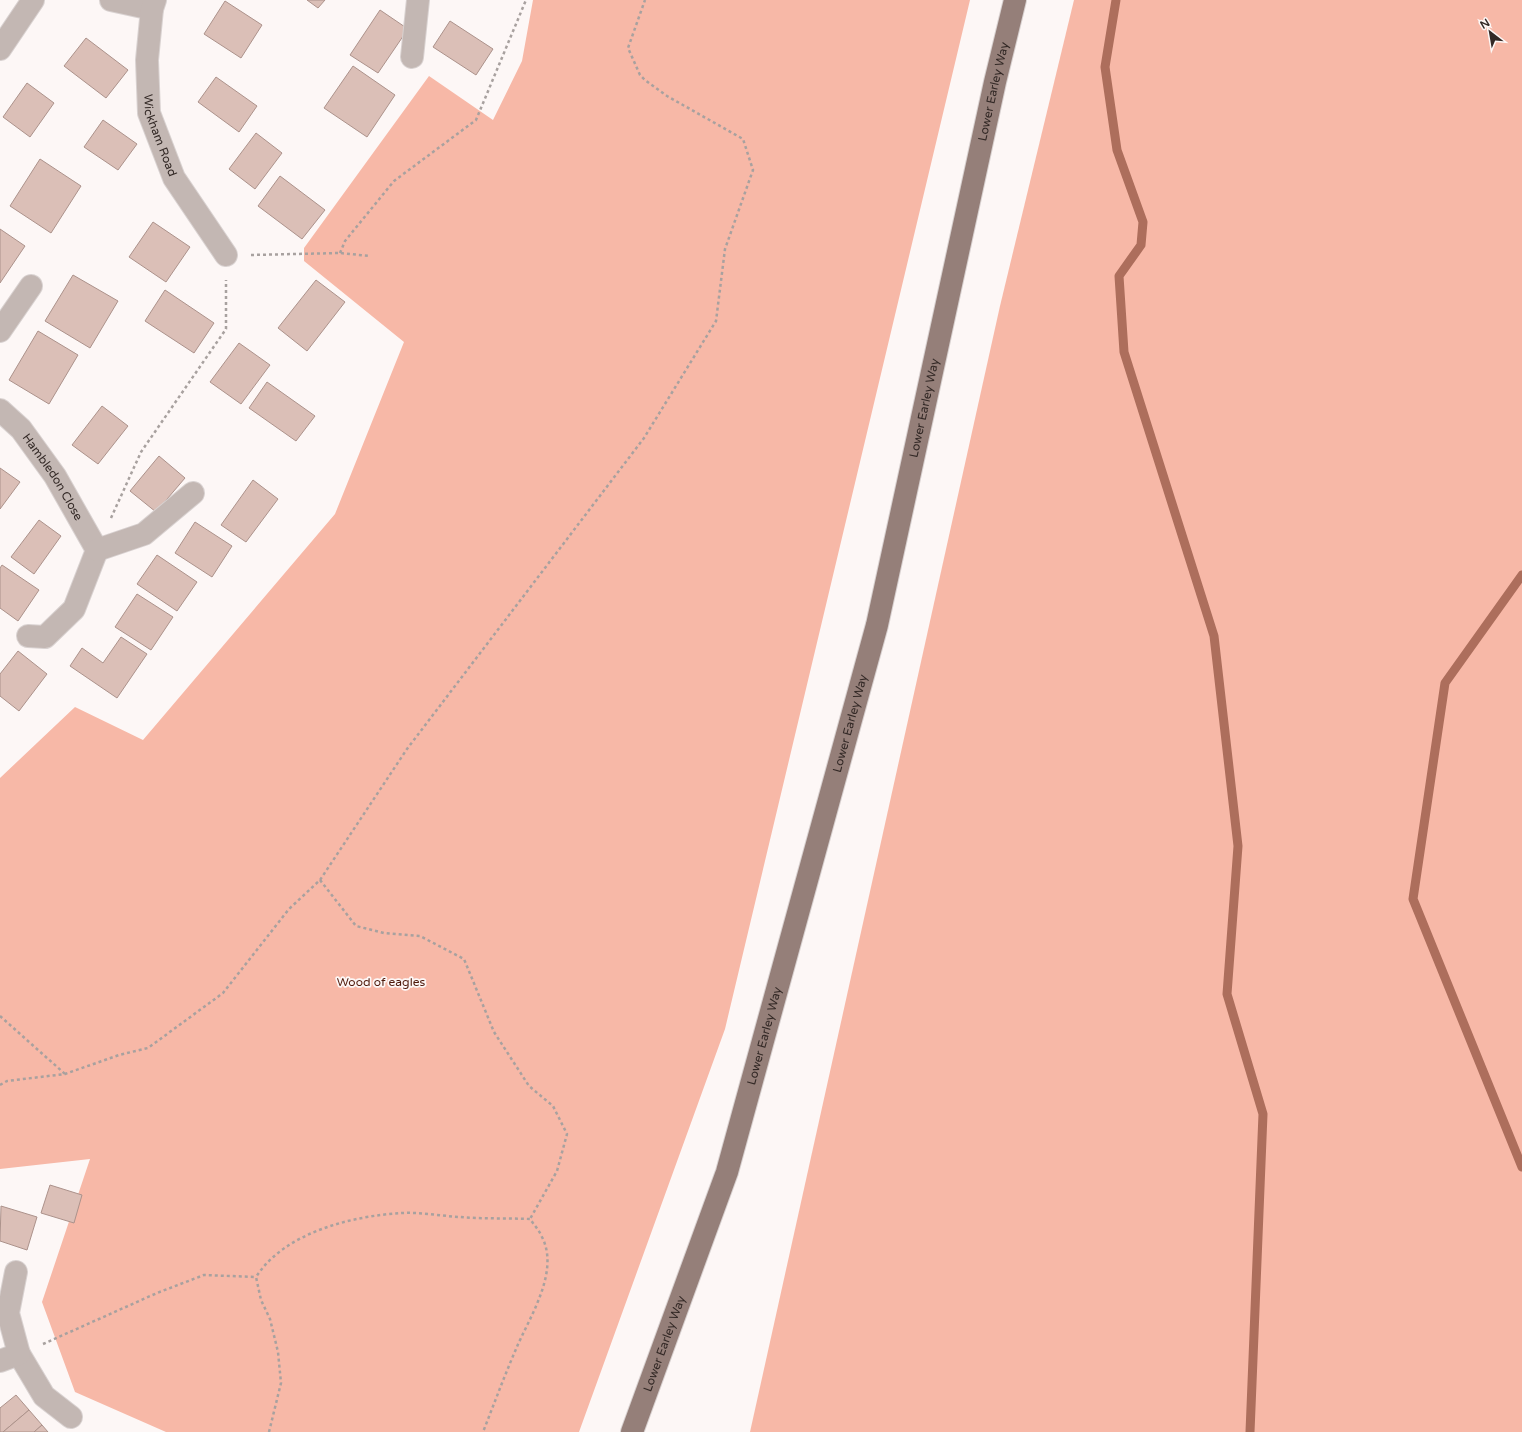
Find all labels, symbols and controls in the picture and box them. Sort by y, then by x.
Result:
north arrow [1470,12,1510,52]
text: N [1478,16,1492,32]
street label: Lower Earley Way [975,40,1012,142]
street label: Wickham Road [141,94,180,178]
street label: Lower Earley Way [907,357,942,459]
street label: Hambledon Close [20,431,86,523]
street label: Lower Earley Way [830,672,870,774]
park label: Wood of eagles [337,975,425,989]
street label: Lower Earley Way [744,985,785,1086]
street label: Lower Earley Way [640,1293,688,1394]

